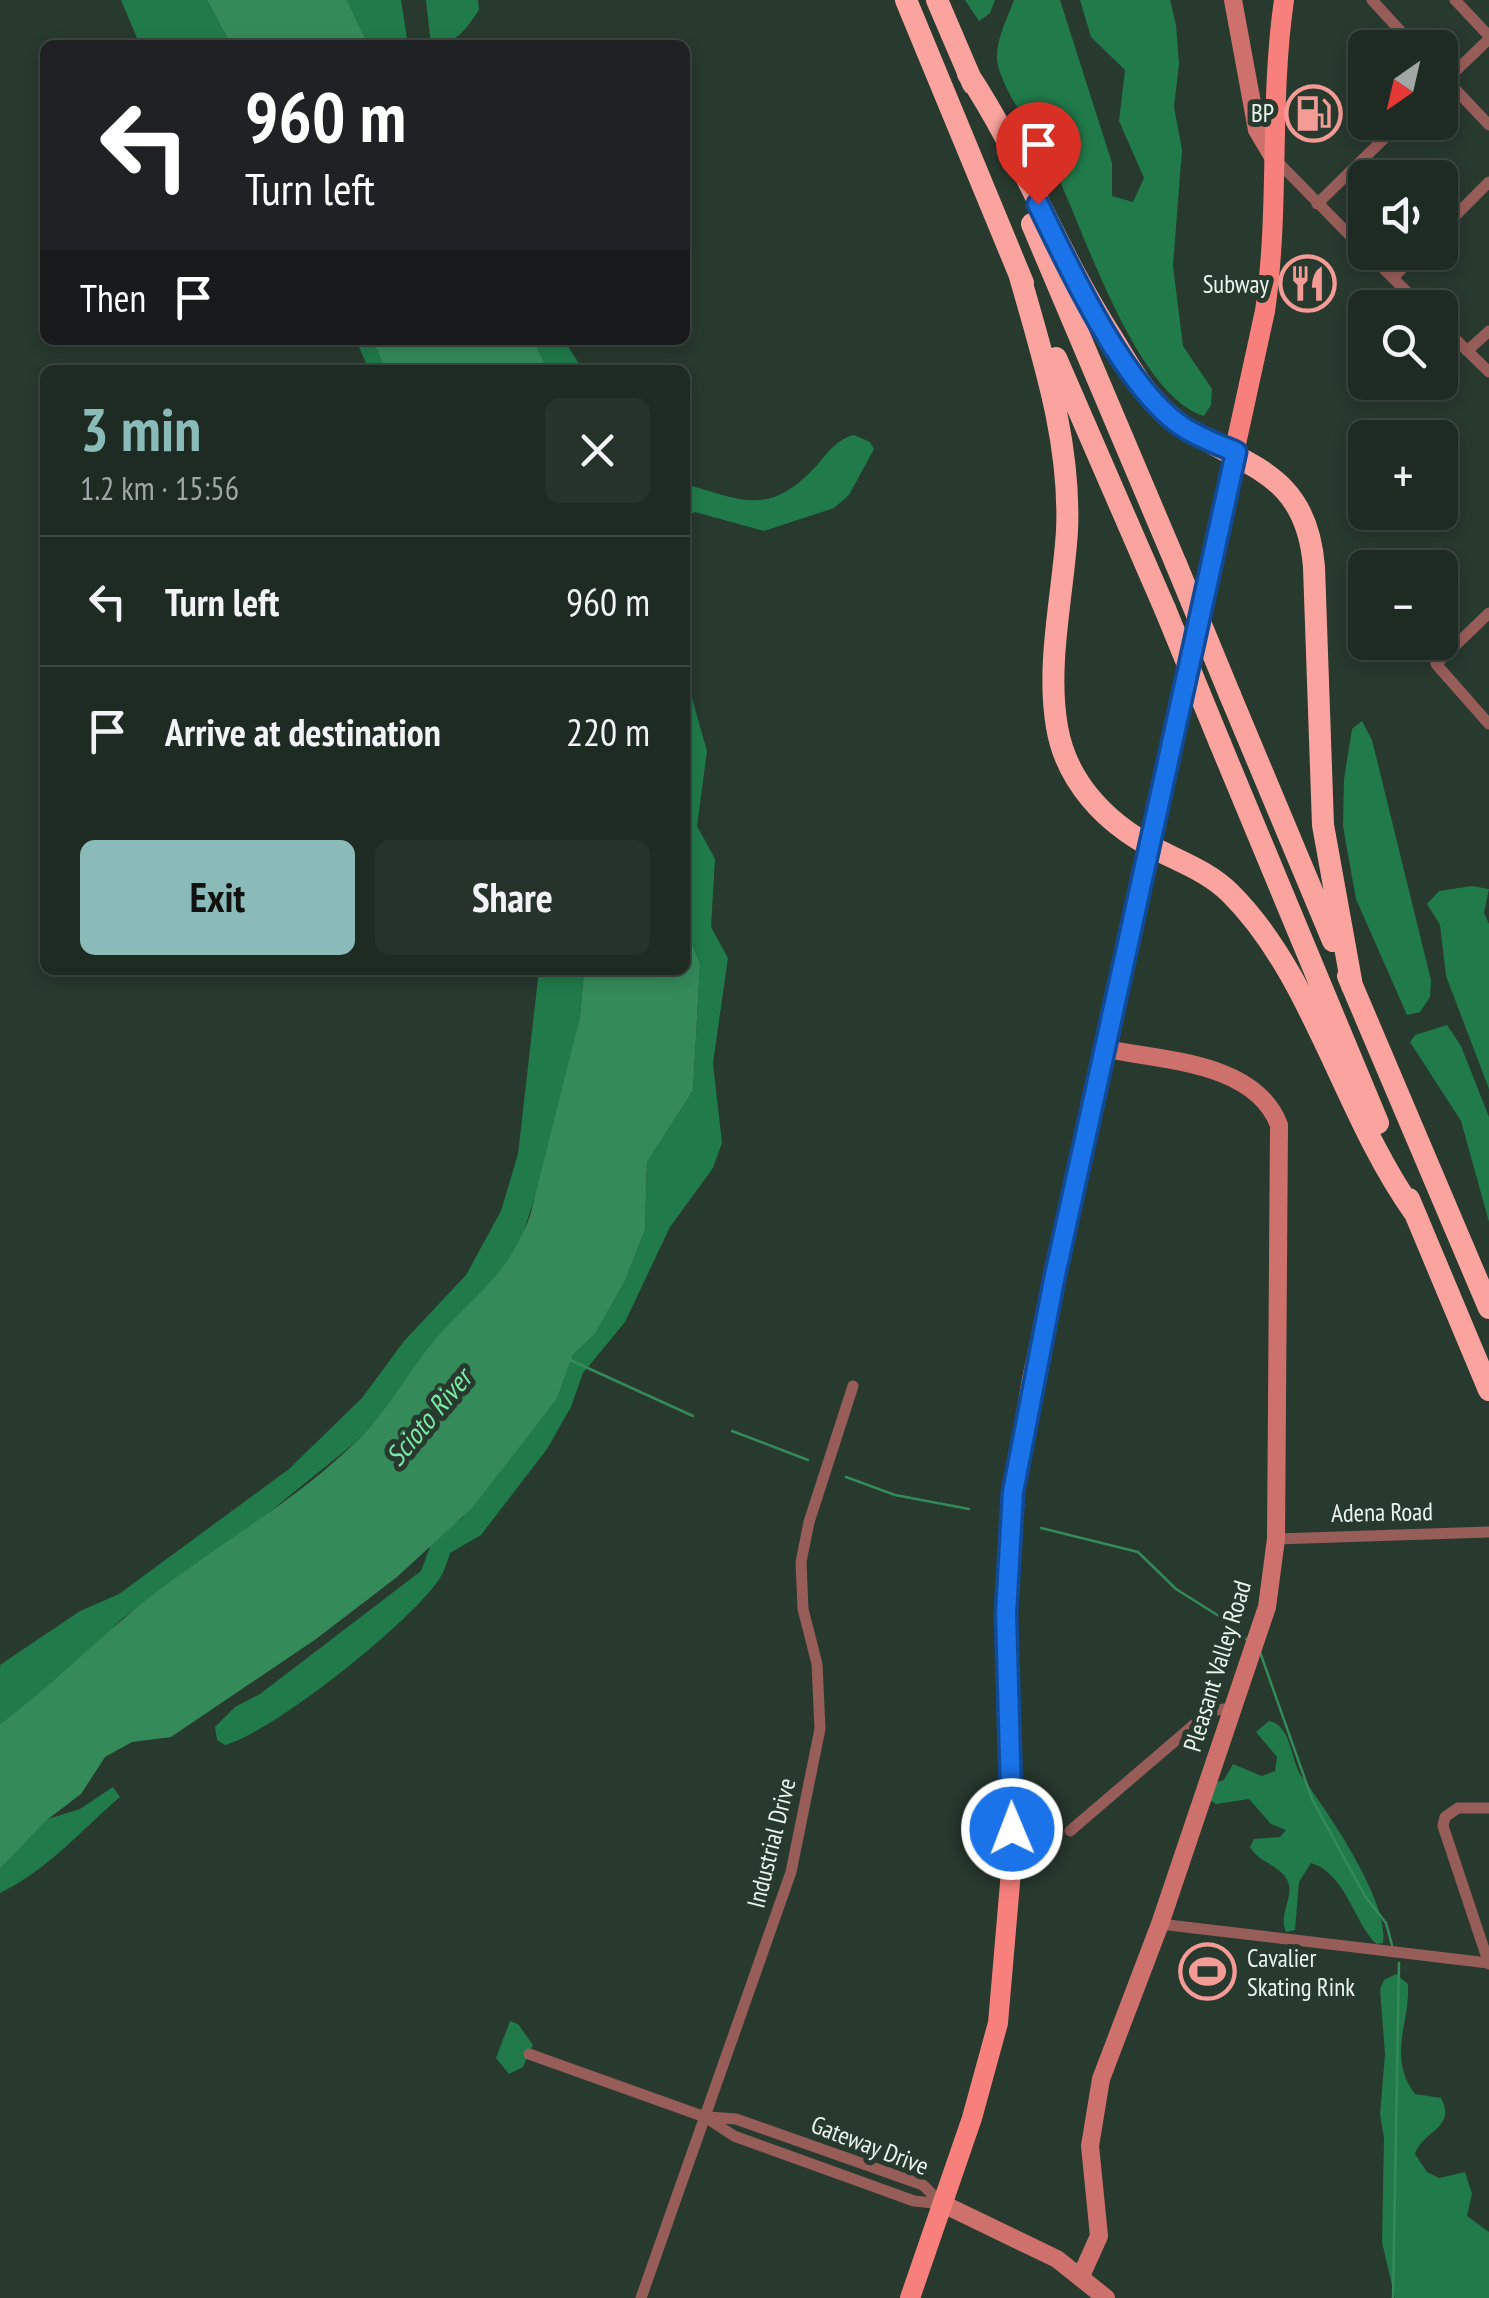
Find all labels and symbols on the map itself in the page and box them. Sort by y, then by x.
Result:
north arrow [1348,30,1458,140]
fuel station icon: BP [1283,83,1343,143]
place label: BP [1251,97,1274,129]
pin [996,102,1081,205]
restaurant icon: Subway [1278,254,1338,314]
place label: Subway [1203,268,1270,300]
water label: Scioto River [377,1358,482,1473]
street label: Adena Road [1331,1495,1433,1529]
street label: Pleasant Valley Road [1176,1577,1258,1755]
street label: Industrial Drive [739,1775,803,1911]
position arrow [960,1777,1064,1881]
sports icon: Cavalier Skating Rink [1178,1942,1238,2002]
place label: Cavalier Skating Rink [1247,1942,1355,2003]
street label: Gateway Drive [807,2108,933,2182]

